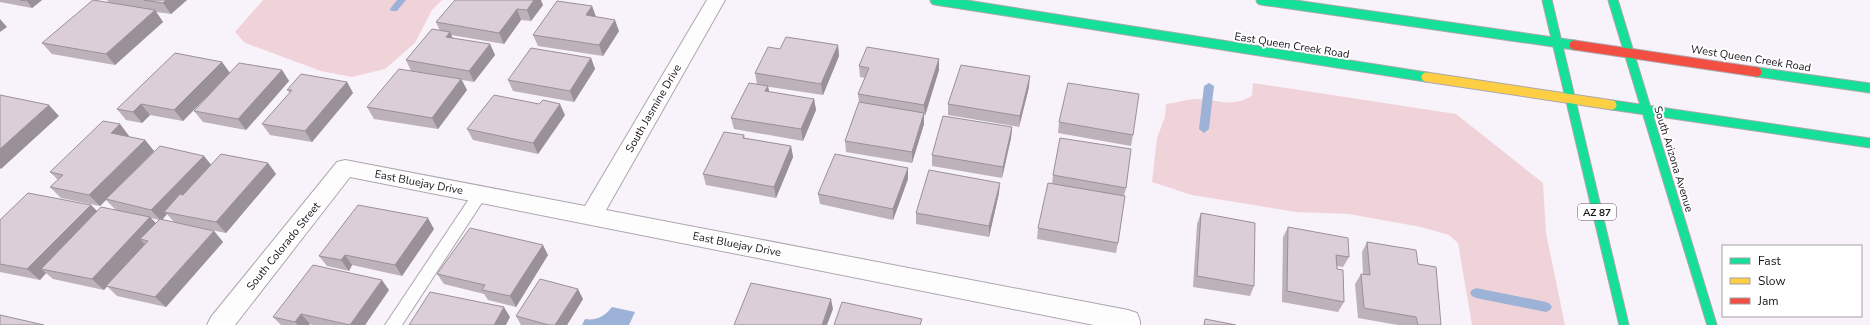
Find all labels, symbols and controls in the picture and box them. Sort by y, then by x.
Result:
street label: East Queen Creek Road [1233,29,1351,62]
street label: West Queen Creek Road [1690,42,1812,75]
street label: South Jasmine Drive [622,61,685,155]
street label: South Arizona Avenue [1650,104,1697,214]
street label: East Bluejay Drive [373,167,465,198]
street label: South Colorado Street [243,199,324,294]
road number: AZ 87 [1578,204,1616,220]
street label: East Bluejay Drive [691,229,783,260]
legend [1722,245,1862,317]
text: Fast [1758,253,1781,269]
text: Slow [1758,273,1786,289]
text: Jam [1757,293,1779,309]

